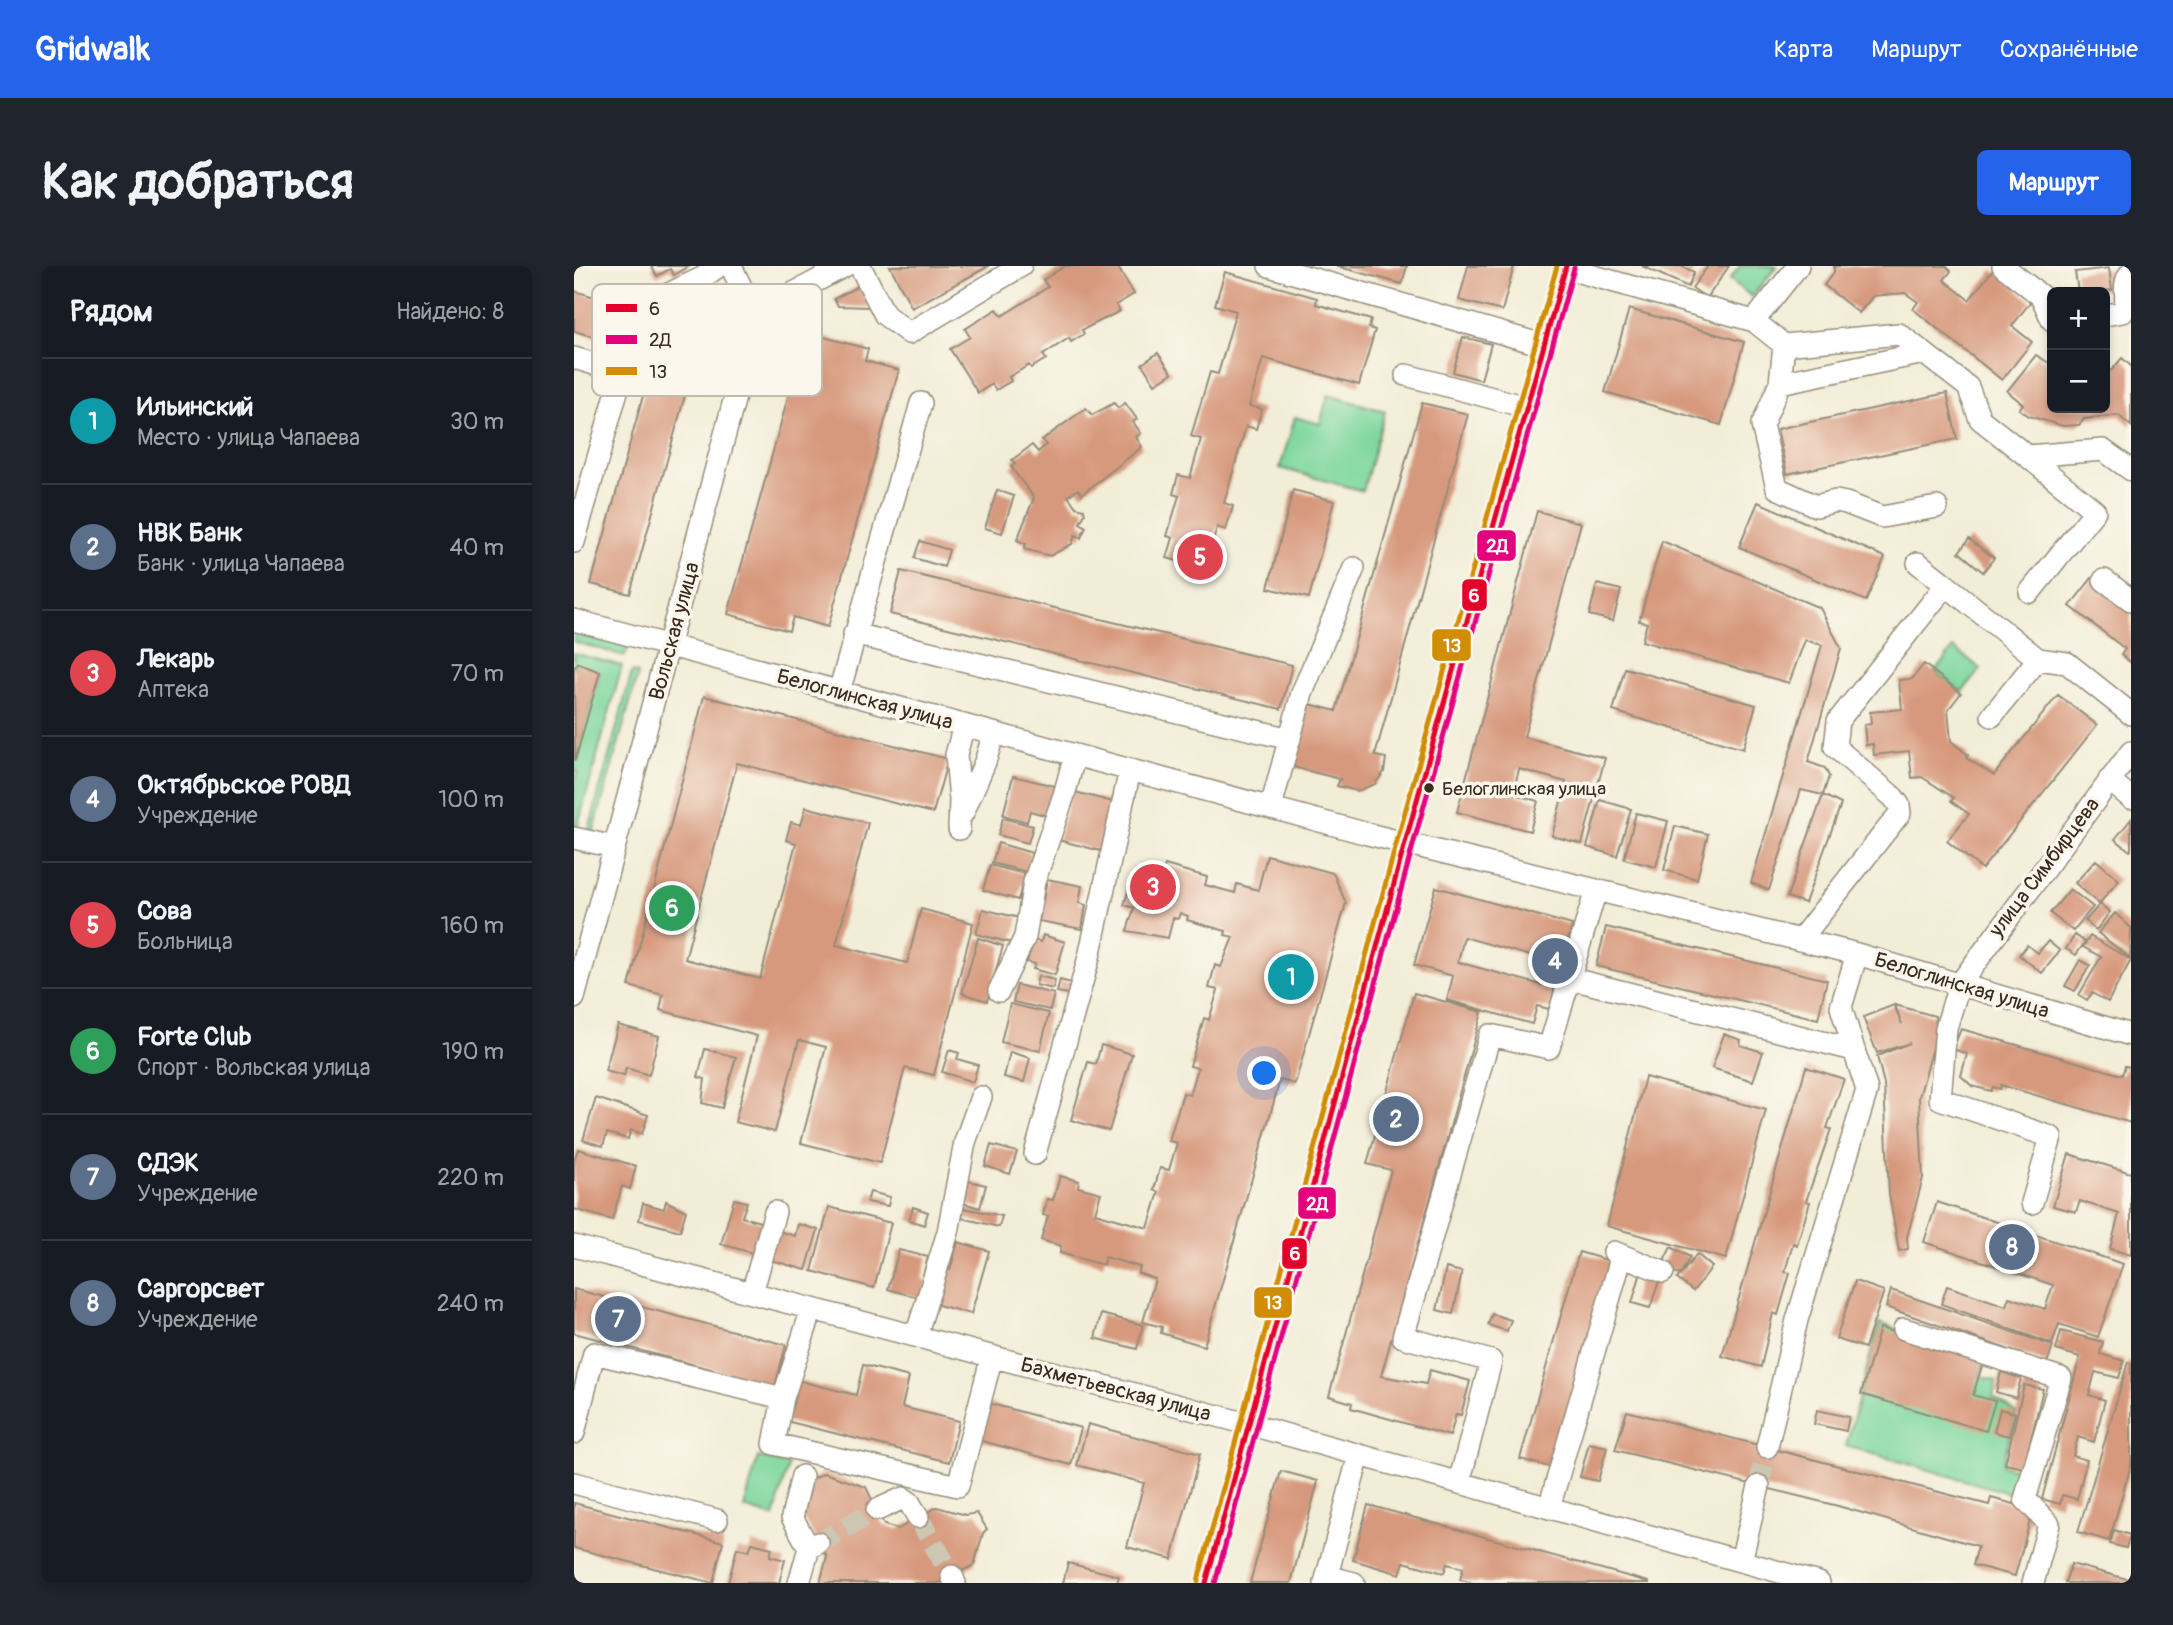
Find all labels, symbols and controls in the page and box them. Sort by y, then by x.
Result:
text: Gridwalk [35,29,150,70]
text: Карта [1774,35,1833,64]
text: Маршрут [1871,35,1962,64]
text: Сохранённые [2000,35,2138,64]
button: Маршрут [1977,150,2131,215]
text: Как добраться [42,152,354,213]
legend [592,284,822,396]
map controls [2047,287,2110,413]
button: + [2047,287,2110,350]
text: Рядом [70,293,153,330]
text: Найдено: 8 [396,297,504,326]
text: 6 [649,297,660,321]
text: 2Д [649,328,672,352]
button: − [2047,350,2110,413]
text: 13 [649,360,667,384]
text: Ильинский [137,391,253,423]
text: 1 [89,407,98,436]
text: 30 m [450,407,504,436]
text: Место · улица Чапаева [137,423,360,452]
text: НВК Банк [137,517,243,549]
line badge: 2Д [1476,529,1517,562]
pin: 5 [1177,531,1223,583]
text: 2 [87,533,99,562]
text: 40 m [450,533,504,562]
text: 2Д [1486,534,1509,558]
text: Банк · улица Чапаева [137,549,345,578]
street label: Вольская улица [643,559,706,703]
line badge: 6 [1461,578,1488,612]
text: 6 [1468,584,1480,608]
line badge: 13 [1431,628,1472,662]
text: 13 [1443,634,1461,658]
text: Лекарь [137,643,215,675]
text: 3 [87,659,99,688]
text: 70 m [451,659,504,688]
street label: Белоглинская улица [774,663,956,736]
text: Аптека [137,675,209,704]
text: Октябрьское РОВД [137,769,350,801]
place label: Белоглинская улица [1442,777,1606,801]
marker: Белоглинская улица [1422,781,1436,795]
text: 4 [86,785,100,814]
text: 100 m [438,785,504,814]
street label: улица Симбирцева [1982,792,2106,943]
text: Учреждение [137,801,258,830]
pin: 3 [1130,861,1176,913]
pin: 6 [649,882,695,934]
text: Сова [137,895,192,927]
text: 5 [87,911,99,940]
text: 160 m [440,911,504,940]
text: Больница [137,927,233,956]
pin: 4 [1532,935,1578,987]
street label: Белоглинская улица [1871,946,2052,1025]
pin: 1 [1268,951,1314,1003]
text: Forte Club [137,1021,252,1053]
text: 6 [86,1037,100,1066]
text: 190 m [442,1037,504,1066]
text: Спорт · Вольская улица [137,1053,370,1082]
your location [1247,1056,1281,1090]
pin: 2 [1373,1093,1419,1145]
text: СДЭК [137,1147,199,1179]
text: 7 [87,1163,99,1192]
text: 220 m [437,1163,504,1192]
text: Учреждение [137,1179,258,1208]
line badge: 2Д [1297,1186,1337,1220]
text: 2Д [1306,1192,1329,1216]
pin: 8 [1989,1221,2035,1273]
line badge: 6 [1281,1237,1308,1270]
text: 6 [1289,1242,1301,1266]
text: Саргорсвет [137,1273,264,1305]
line badge: 13 [1253,1286,1293,1319]
text: 8 [87,1289,99,1318]
text: 240 m [437,1289,504,1318]
text: 13 [1264,1291,1282,1315]
pin: 7 [595,1293,641,1345]
text: Учреждение [137,1305,258,1334]
street label: Бахметьевская улица [1018,1351,1214,1428]

